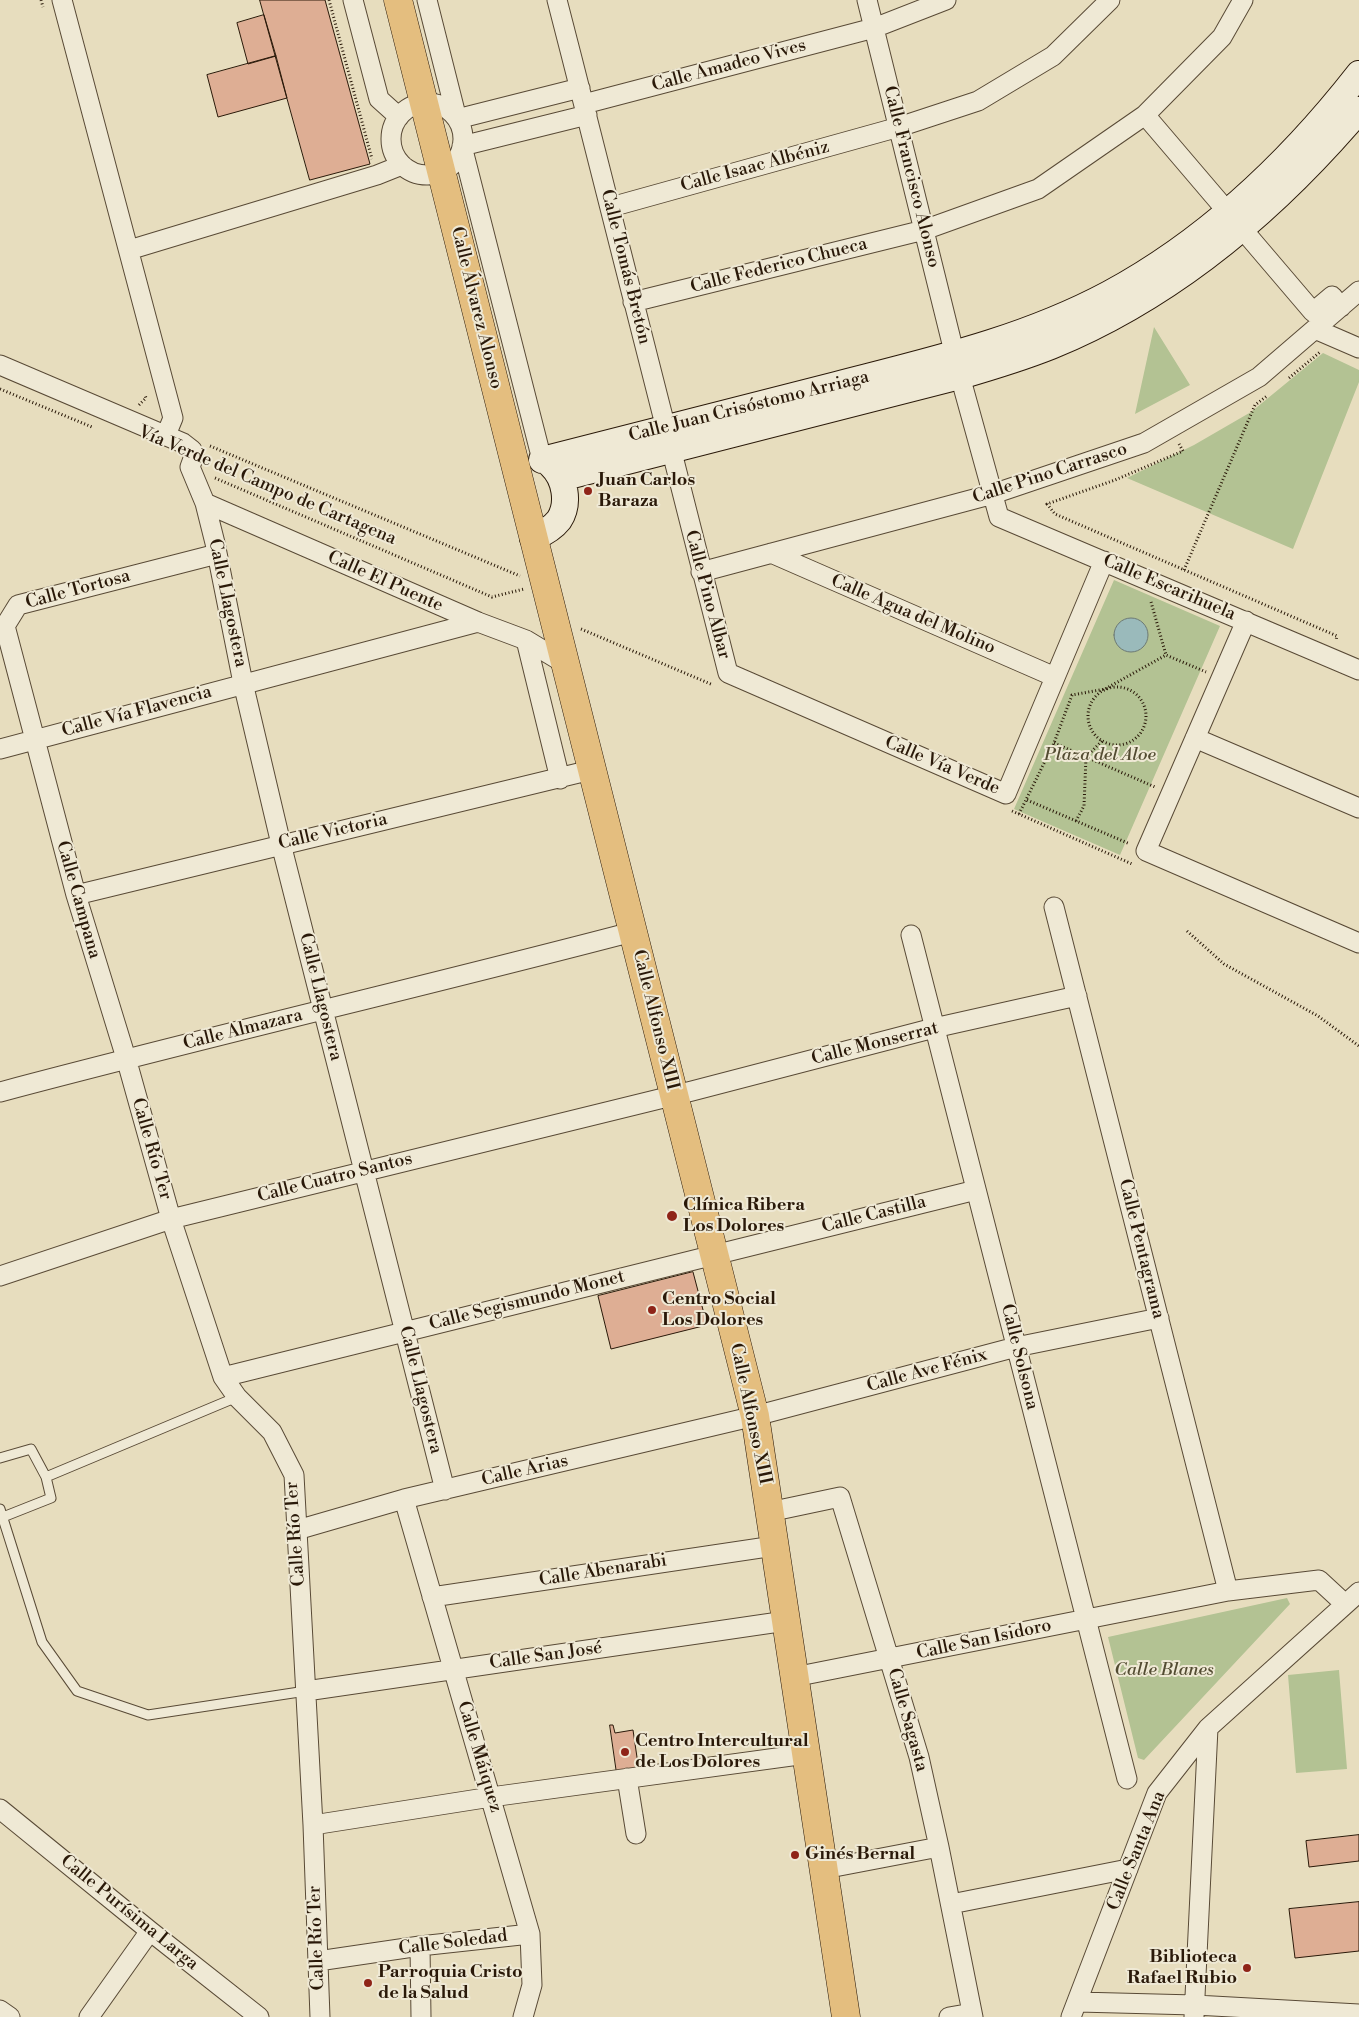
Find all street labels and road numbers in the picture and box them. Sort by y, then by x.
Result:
street label: Calle Amadeo Vives [650,35,808,97]
street label: Calle Francisco Alonso [878,84,944,270]
street label: Calle Isaac Albéniz [678,137,832,197]
street label: Calle Tomás Bretón [595,187,655,347]
street label: Calle Álvarez Alonso [445,225,507,391]
street label: Calle Federico Chueca [688,234,870,298]
street label: Calle Juan Crisóstomo Arriaga [627,367,871,447]
street label: Vía Verde del Campo de Cartagena [135,422,399,550]
street label: Calle Pino Carrasco [970,439,1130,509]
street label: Calle Pino Albar [679,528,735,662]
street label: Calle Llagostera [203,537,251,669]
street label: Calle El Puente [324,547,446,617]
street label: Calle Escarihuela [1099,550,1239,626]
street label: Calle Tortosa [23,566,133,614]
street label: Calle Agua del Molino [827,571,999,659]
street label: Calle Vía Flavencia [60,682,214,742]
street label: Calle Vía Verde [881,732,1003,800]
street label: Calle Victoria [276,809,390,855]
street label: Calle Campana [51,839,105,961]
street label: Calle Llagostera [294,931,346,1063]
street label: Calle Alfonso XIII [627,948,683,1092]
street label: Calle Almazara [181,1005,305,1055]
street label: Calle Monserrat [809,1018,941,1070]
street label: Calle Río Ter [126,1096,176,1202]
street label: Calle Cuatro Santos [255,1148,415,1208]
street label: Calle Pentagrama [1113,1177,1169,1321]
street label: Calle Castilla [820,1192,928,1238]
street label: Calle Segismundo Monet [427,1266,627,1336]
street label: Calle Solsona [995,1302,1043,1412]
street label: Calle Llagostera [394,1324,446,1456]
street label: Calle Alfonso XIII [724,1341,776,1487]
street label: Calle Ave Fénix [865,1345,989,1397]
street label: Calle Arias [480,1451,570,1491]
street label: Calle Río Ter [282,1481,310,1587]
street label: Calle Abenarabi [538,1550,668,1592]
street label: Calle San Isidoro [915,1615,1053,1665]
street label: Calle San José [488,1637,604,1675]
street label: Calle Sagasta [882,1666,932,1774]
street label: Calle Máiquez [452,1699,506,1815]
street label: Calle Santa Ana [1103,1788,1171,1914]
street label: Calle Purísima Larga [56,1851,202,1975]
street label: Calle Río Ter [304,1885,330,1991]
street label: Calle Soledad [397,1926,509,1960]

